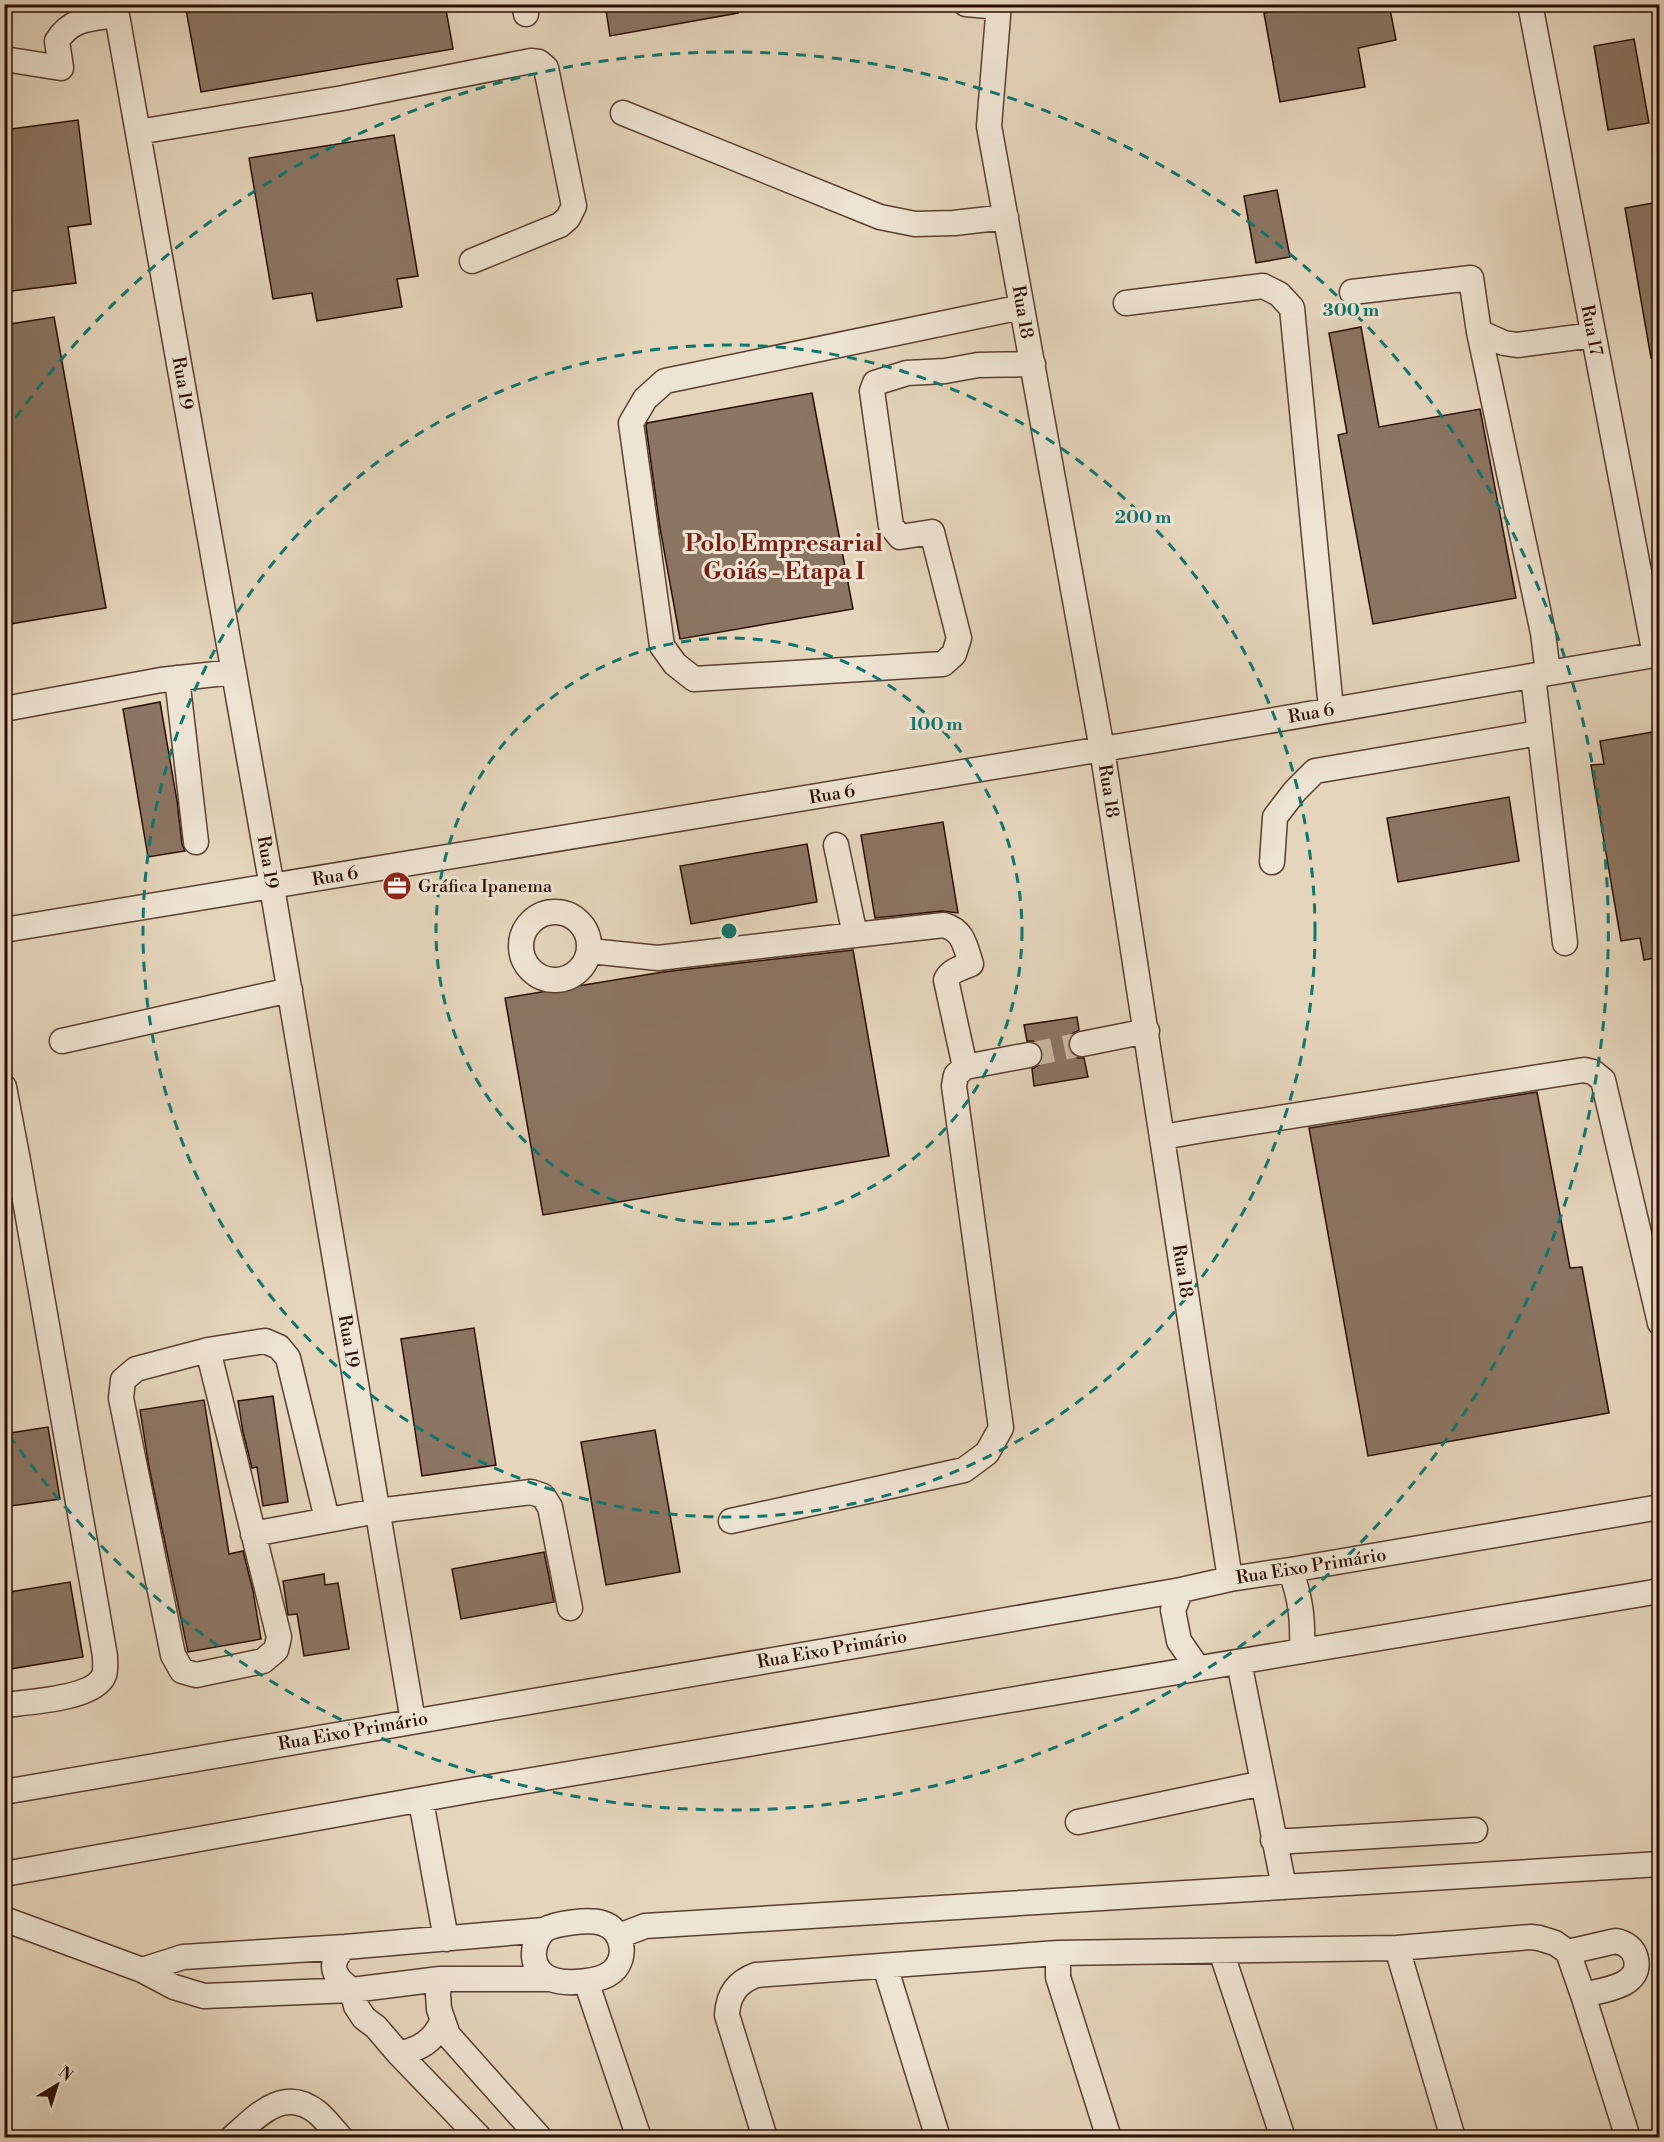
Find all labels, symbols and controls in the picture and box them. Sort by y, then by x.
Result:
street label: Rua 18 [1006,284,1039,341]
text: 300 m [1323,299,1380,322]
street label: Rua 17 [1575,303,1608,358]
street label: Rua 19 [167,355,198,412]
text: 200 m [1115,506,1172,529]
district label: Polo Empresarial Goiás - Etapa I [685,529,883,587]
street label: Rua 6 [1286,698,1336,729]
text: 100 m [909,713,963,736]
street label: Rua 18 [1093,763,1124,820]
street label: Rua 6 [807,779,857,809]
street label: Rua 19 [252,834,283,891]
street label: Rua 6 [310,861,360,891]
office icon: Gráfica Ipanema [381,870,413,902]
place label: Gráfica Ipanema [418,875,553,898]
centre of rings [719,921,739,941]
street label: Rua 18 [1167,1243,1198,1300]
street label: Rua 19 [333,1313,364,1370]
street label: Rua Eixo Primário [1234,1543,1388,1590]
street label: Rua Eixo Primário [755,1625,909,1674]
street label: Rua Eixo Primário [276,1707,430,1756]
north arrow [27,2055,87,2115]
text: N [54,2062,77,2086]

